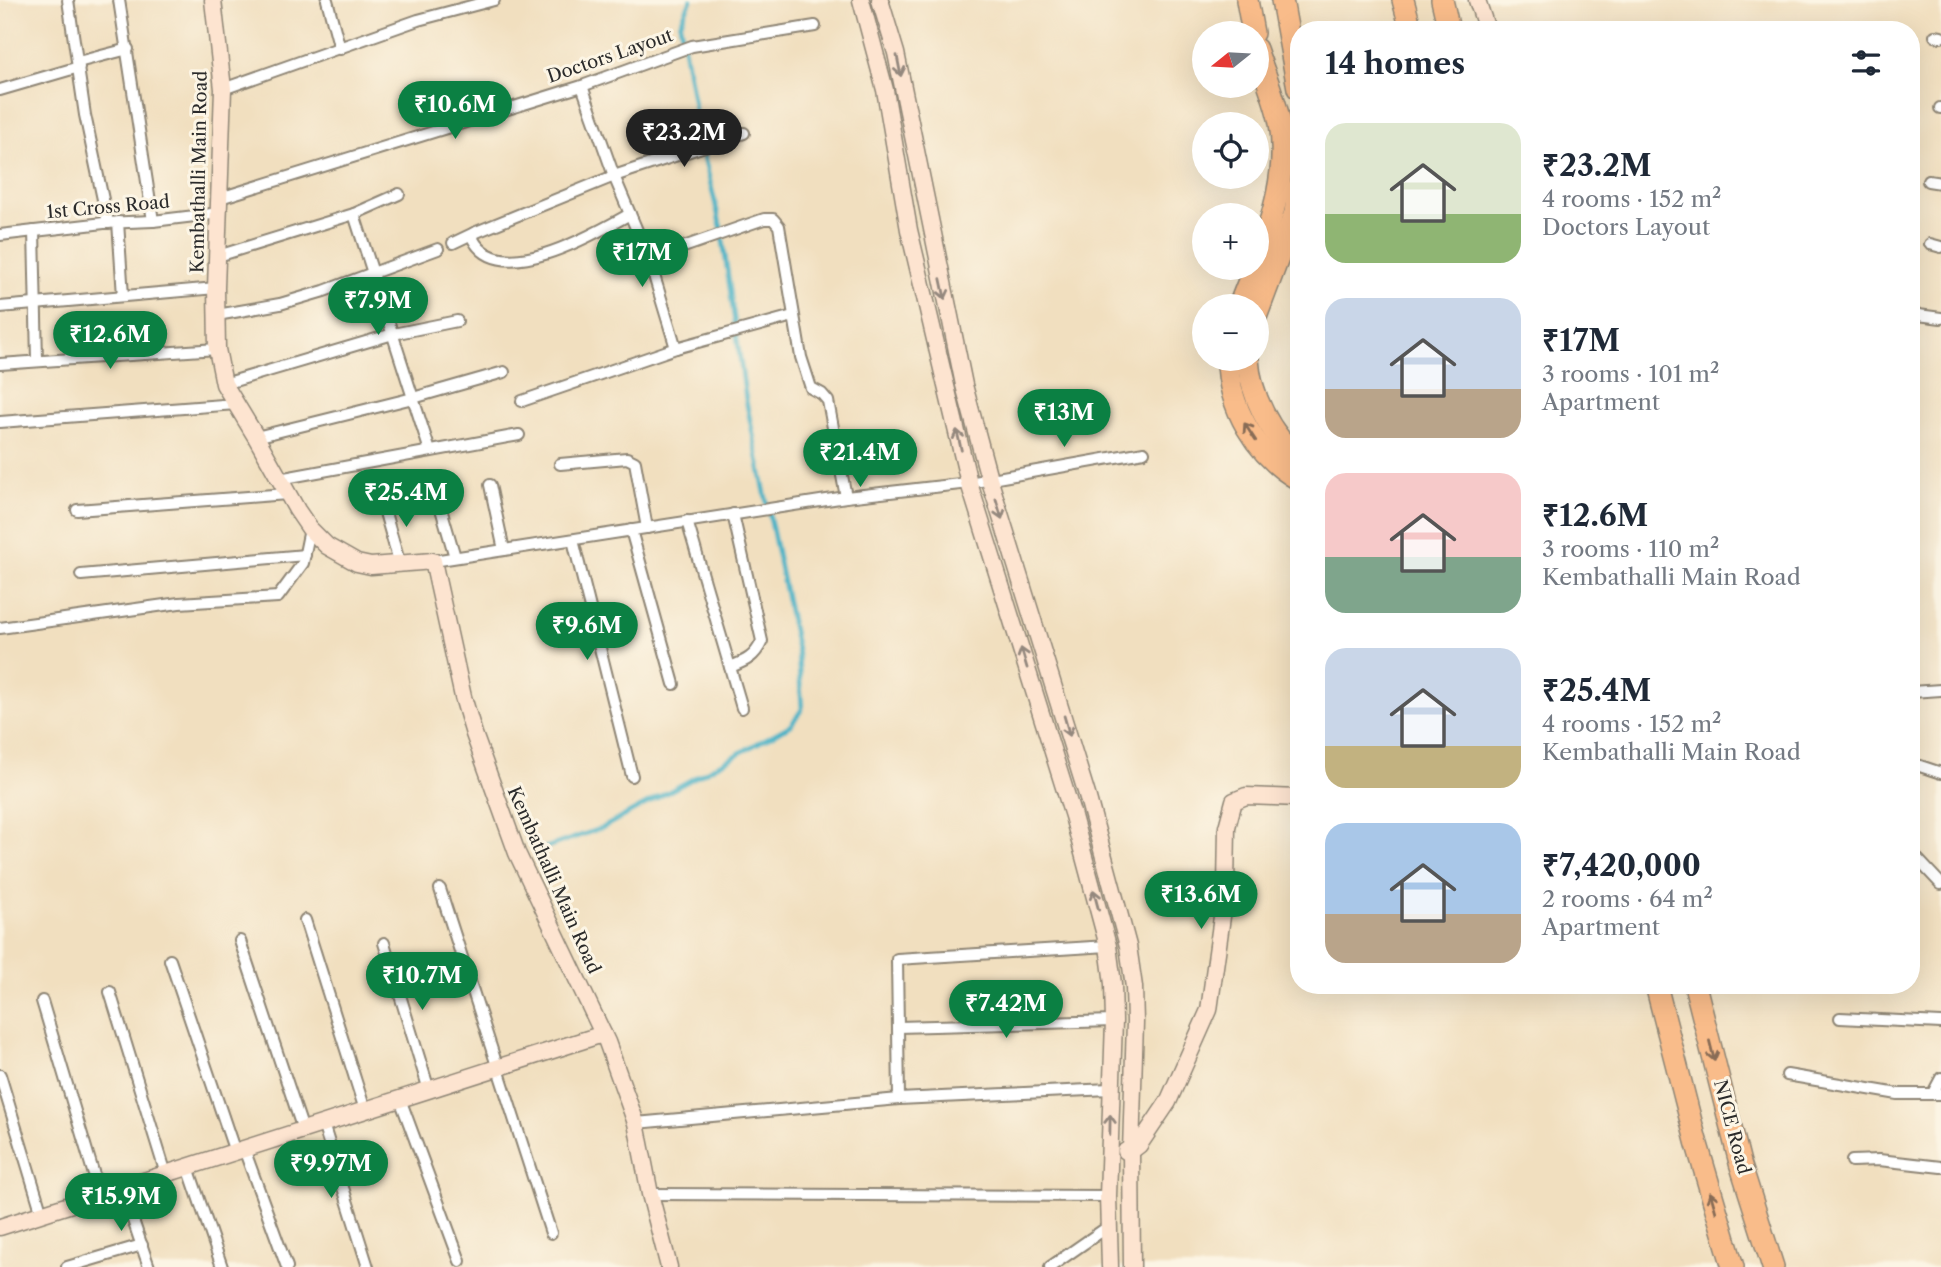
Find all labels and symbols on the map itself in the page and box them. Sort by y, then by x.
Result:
north arrow [1192,21,1269,98]
street label: Doctors Layout [544,24,676,88]
one-way arrow [892,54,906,77]
street label: Kembathalli Main Road [186,71,212,273]
pin: ₹10.6M [398,82,512,141]
pin: ₹23.2M [627,110,741,169]
street label: 1st Cross Road [45,191,171,223]
pin: ₹17M [601,230,683,289]
one-way arrow [937,277,951,300]
pin: ₹7.9M [329,278,427,337]
pin: ₹12.6M [53,312,167,371]
pin: ₹13M [1023,390,1105,449]
one-way arrow [1243,423,1258,442]
one-way arrow [952,429,965,452]
pin: ₹21.4M [803,430,917,489]
pin: ₹25.4M [349,470,463,529]
one-way arrow [994,498,1006,520]
pin: ₹9.6M [538,602,636,662]
one-way arrow [1016,648,1029,670]
one-way arrow [1061,715,1074,737]
street label: Kembathalli Main Road [503,783,605,977]
pin: ₹13.6M [1144,872,1258,931]
one-way arrow [1088,889,1101,911]
pin: ₹10.7M [365,953,479,1012]
pin: ₹7.42M [949,981,1063,1040]
one-way arrow [1706,1039,1719,1062]
street label: NICE Road [1709,1077,1755,1177]
one-way arrow [1103,1114,1117,1137]
pin: ₹9.97M [274,1140,388,1200]
pin: ₹15.9M [64,1174,178,1233]
one-way arrow [1706,1191,1719,1214]

